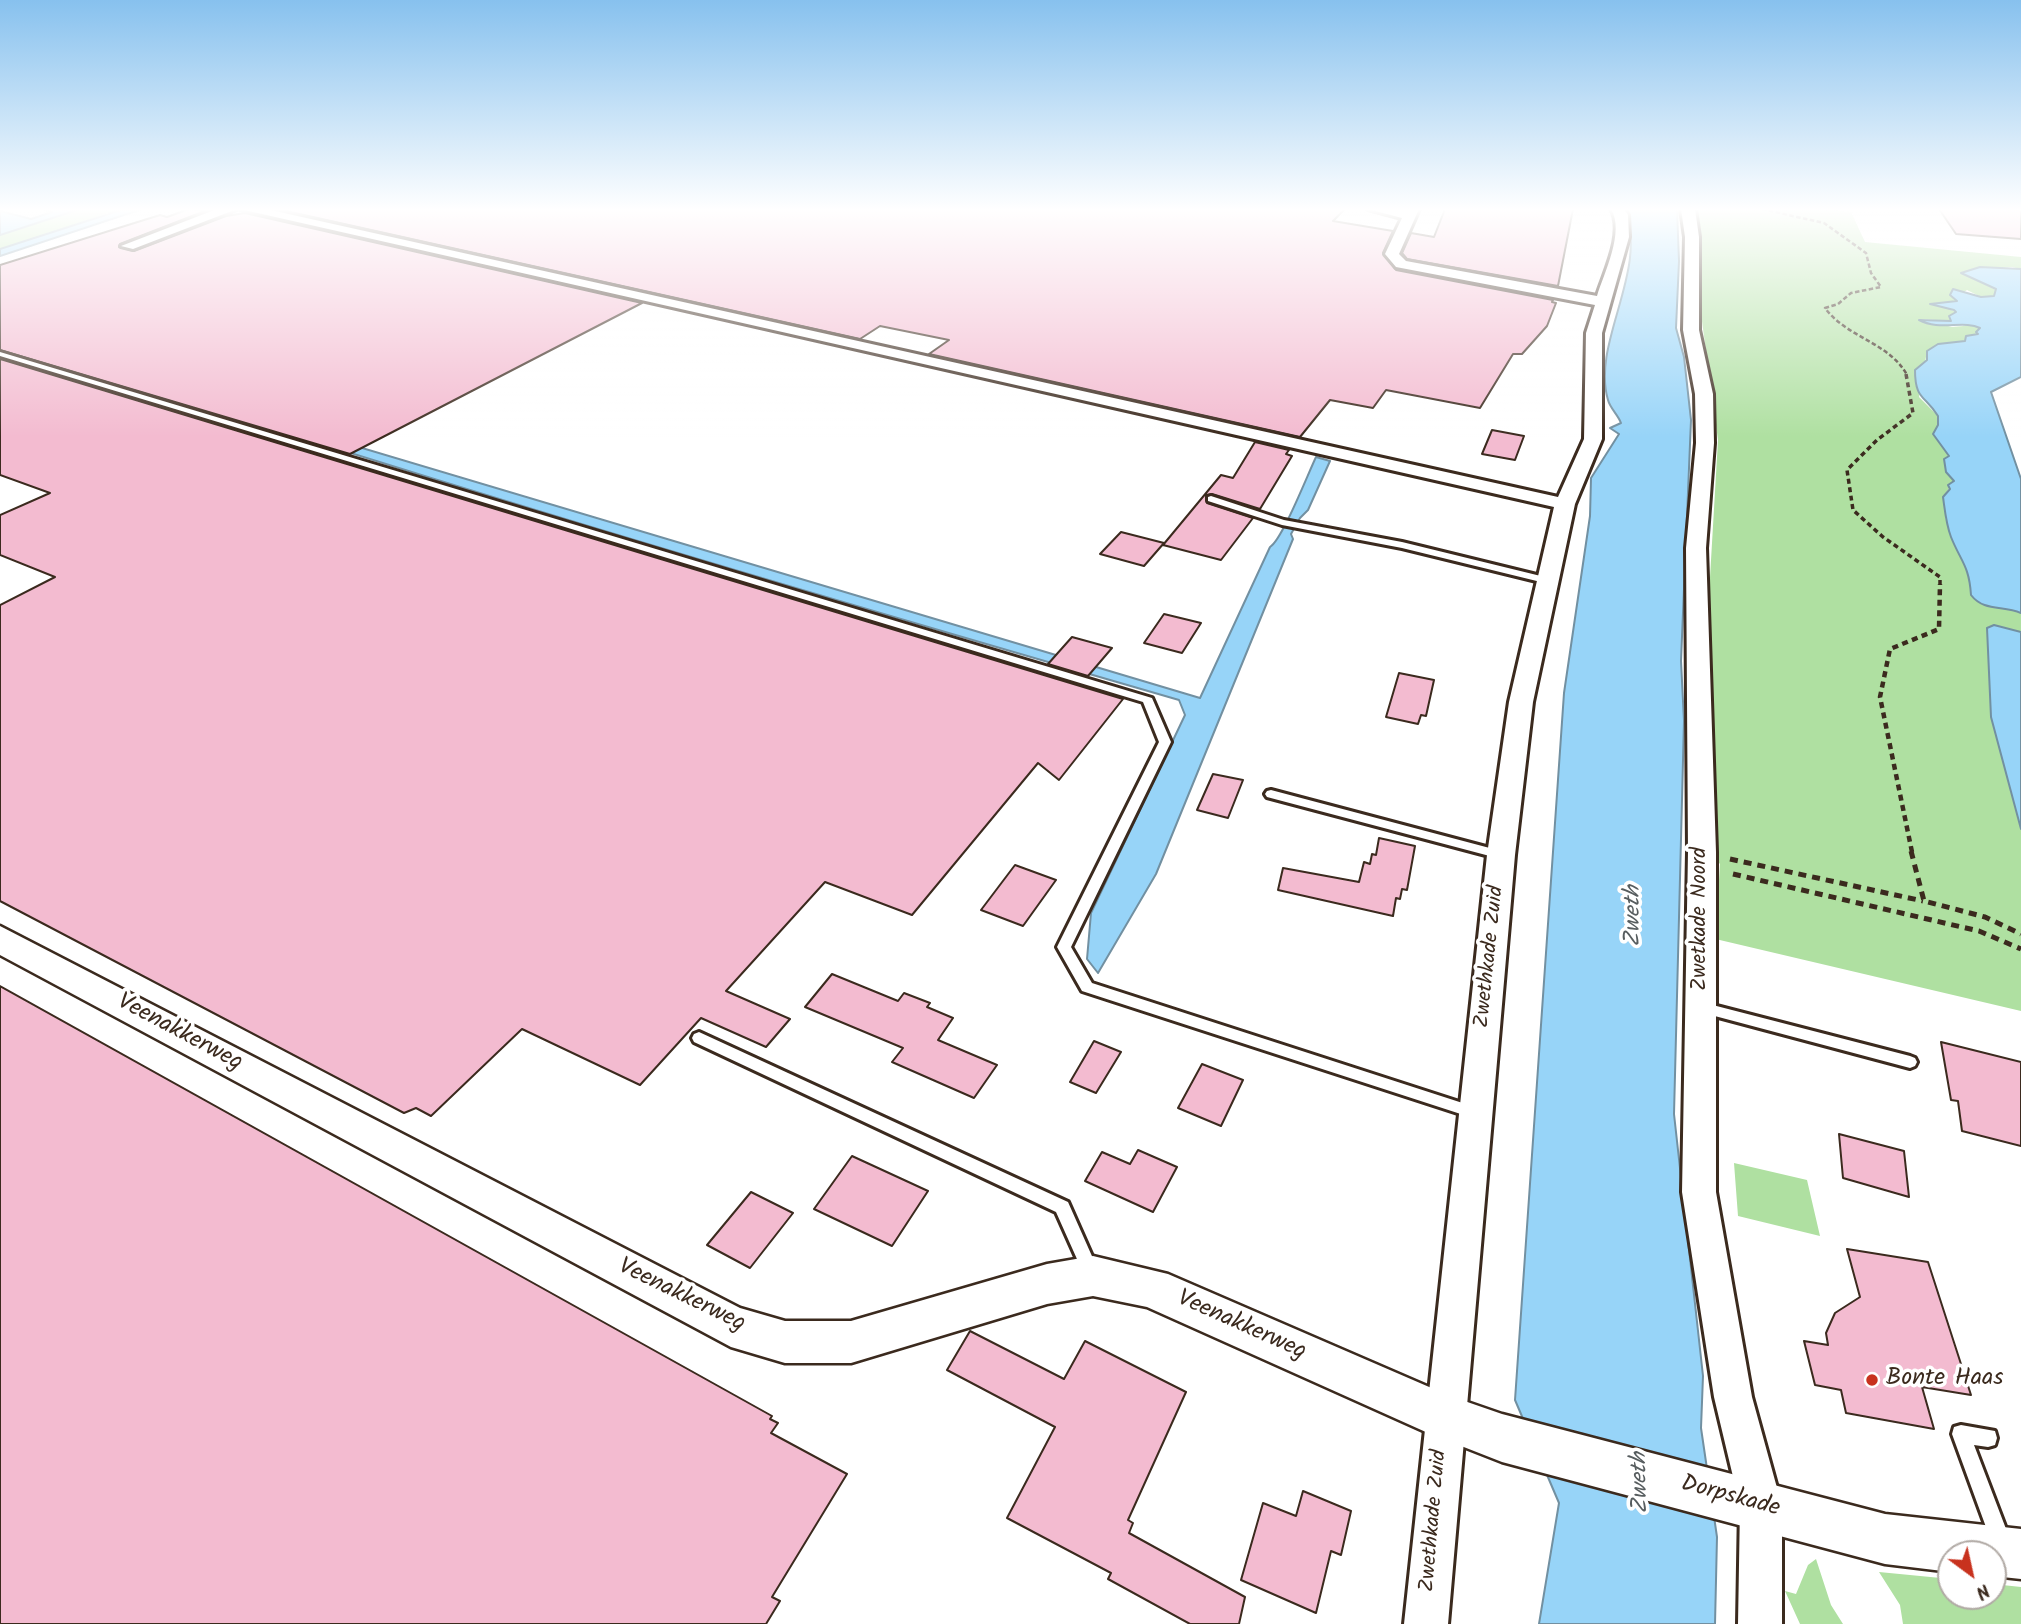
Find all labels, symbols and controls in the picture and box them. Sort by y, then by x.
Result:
street label: Zwetkade Noord [1688,847,1714,991]
street label: Zwethkade Zuid [1471,885,1511,1029]
water label: Zweth [1621,885,1649,947]
street label: Veenakkerweg [111,989,247,1079]
street label: Veenakkerweg [613,1254,749,1340]
street label: Veenakkerweg [1172,1286,1310,1368]
place label: Bonte Haas [1886,1366,2003,1394]
marker: Bonte Haas [1864,1372,1880,1388]
street label: Zwethkade Zuid [1416,1449,1454,1593]
water label: Zweth [1628,1452,1656,1514]
street label: Dorpskade [1677,1471,1783,1525]
north arrow [1937,1540,2007,1610]
text: N [1969,1575,1996,1607]

